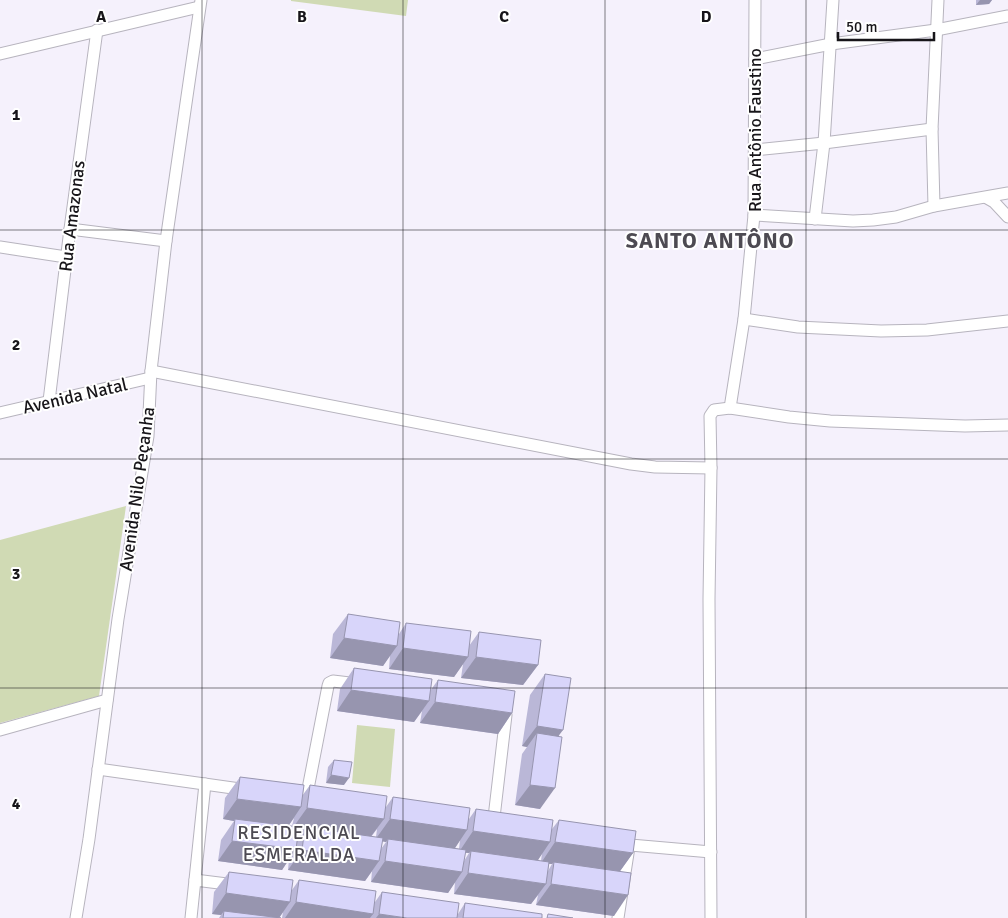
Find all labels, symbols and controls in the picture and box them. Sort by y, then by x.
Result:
text: A [96,7,107,27]
text: B [297,7,307,27]
text: C [499,7,509,27]
text: D [701,7,712,27]
scale bar [838,10,934,42]
text: 50 m [846,18,877,36]
street label: Rua Antônio Faustino [744,48,766,212]
text: 1 [12,105,21,125]
street label: Rua Amazonas [54,159,90,273]
district label: SANTO ANTÔNO [626,227,794,254]
text: 2 [12,335,20,355]
street label: Avenida Natal [20,373,130,419]
street label: Avenida Nilo Peçanha [115,405,159,573]
text: 3 [12,564,20,584]
text: 4 [12,794,21,814]
district label: RESIDENCIAL ESMERALDA [237,821,361,867]

